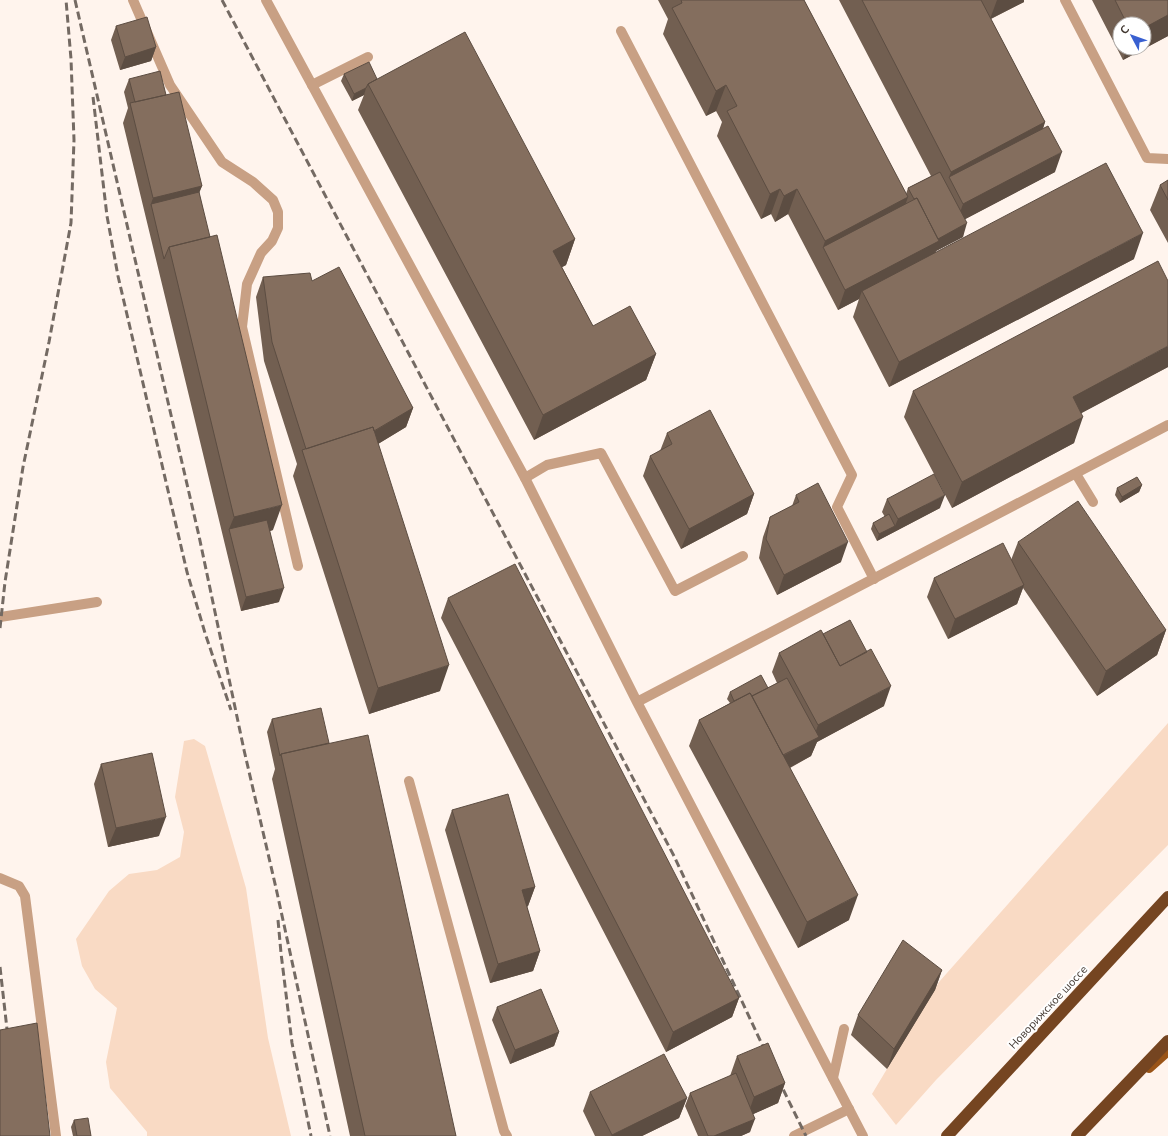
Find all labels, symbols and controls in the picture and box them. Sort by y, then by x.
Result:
north arrow [1112,16,1152,56]
text: С [1117,22,1133,37]
street label: Новорижское шоссе [1006,962,1090,1052]

